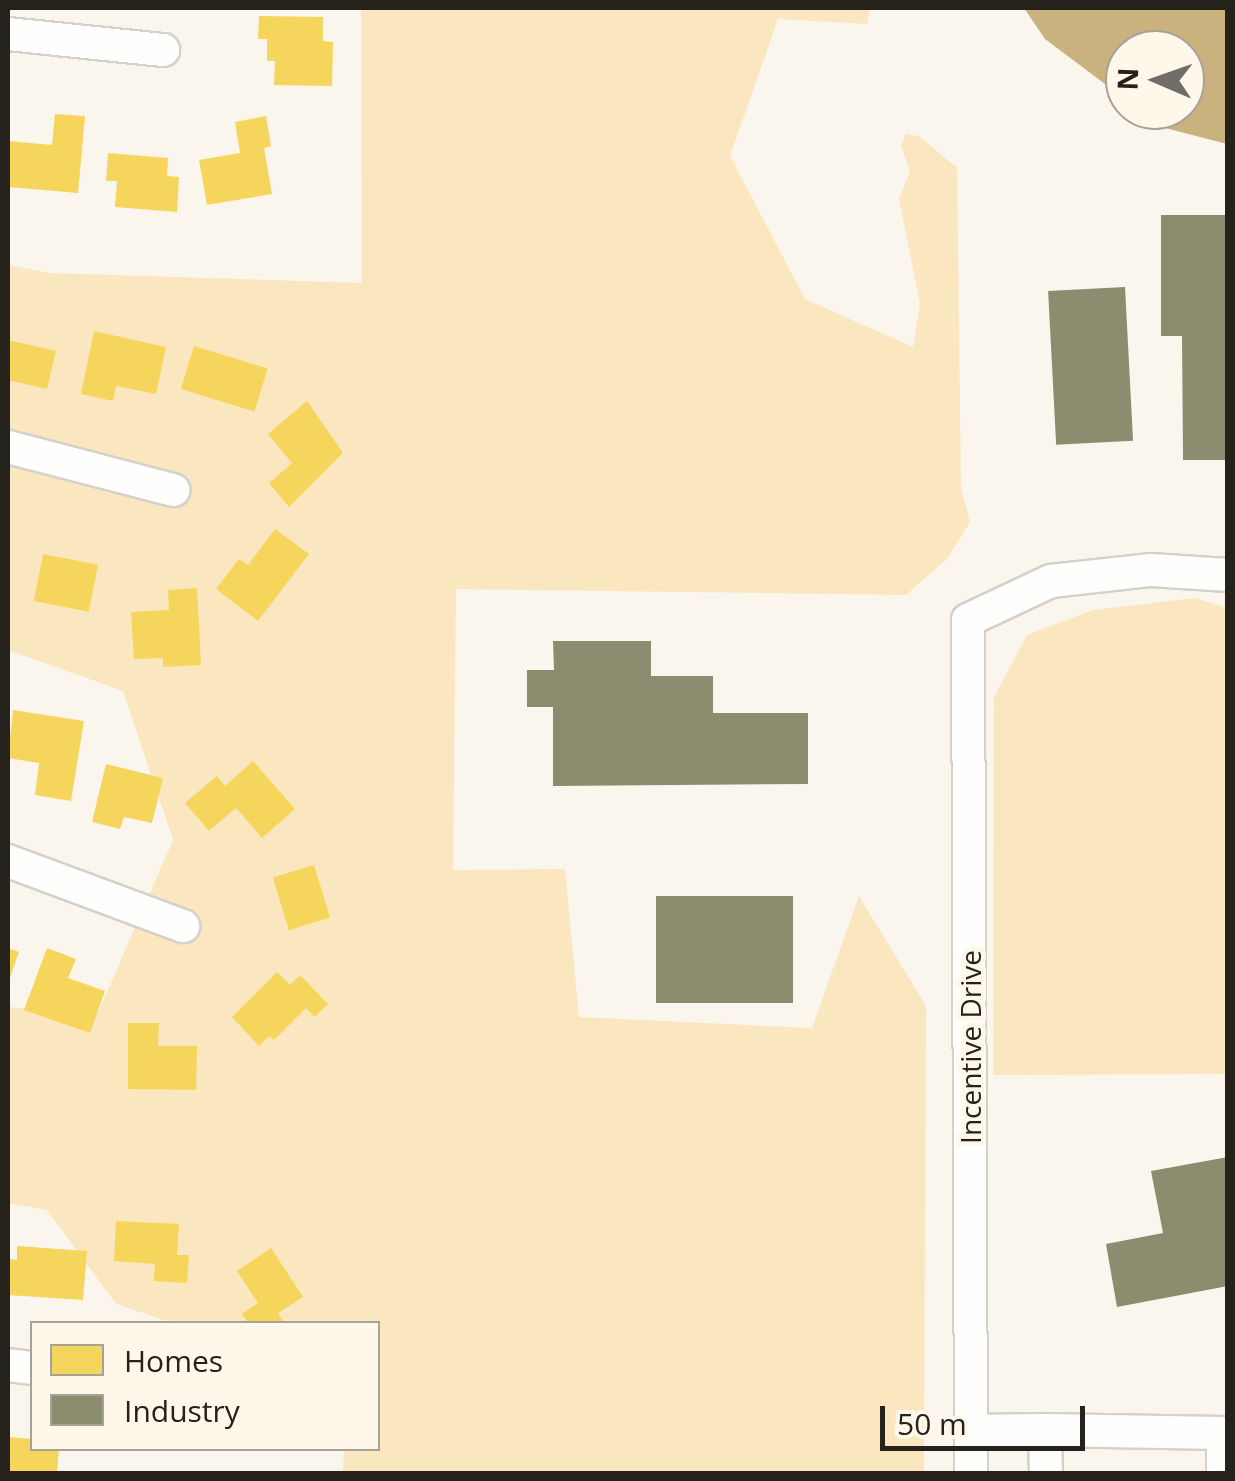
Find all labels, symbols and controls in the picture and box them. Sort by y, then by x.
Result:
north arrow [1105,30,1205,130]
text: N [1108,67,1146,91]
street label: Incentive Drive [953,950,987,1144]
legend [30,1321,380,1451]
text: Homes [124,1340,223,1381]
scale bar [885,1386,1090,1448]
text: Industry [124,1390,240,1431]
text: 50 m [897,1403,967,1444]

